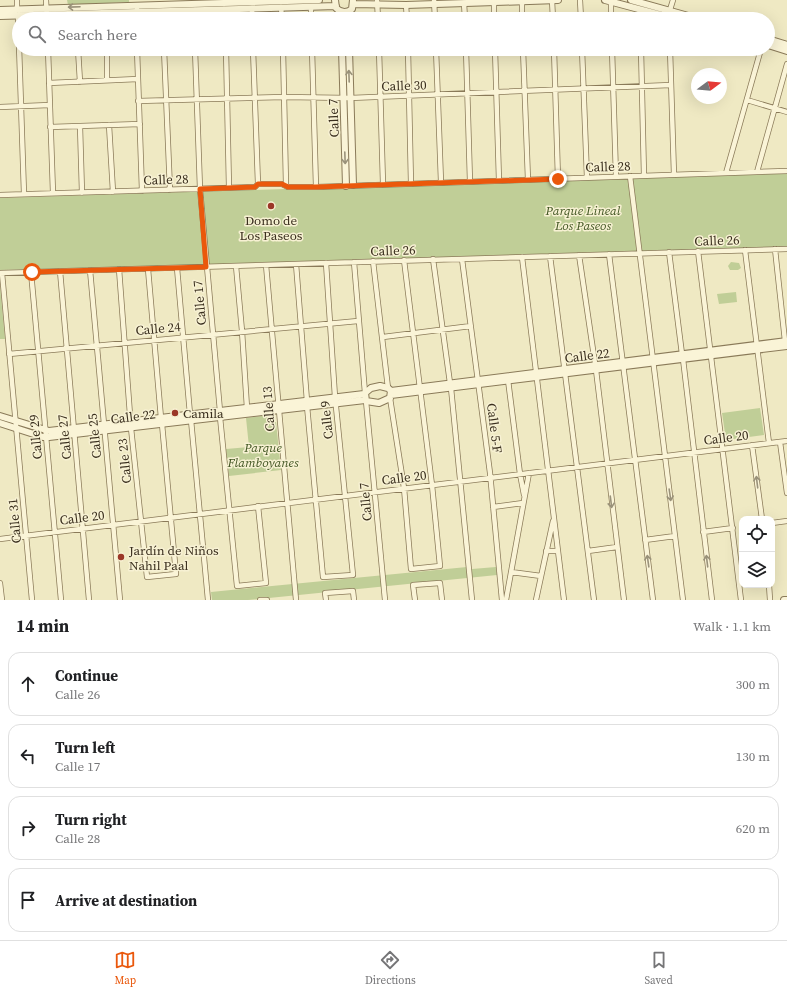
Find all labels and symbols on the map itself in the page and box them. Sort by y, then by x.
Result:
one-way arrow [68,4,81,11]
north arrow [691,68,727,104]
one-way arrow [346,70,353,83]
street label: Calle 30 [381,76,427,95]
street label: Calle 7 [324,98,343,138]
one-way arrow [342,151,349,164]
street label: Calle 28 [585,157,631,176]
street label: Calle 28 [143,170,189,189]
route end [549,170,567,188]
marker: Domo de Los Paseos [266,201,276,211]
park label: Parque Lineal Los Paseos [545,202,621,234]
place label: Domo de Los Paseos [240,212,303,244]
street label: Calle 26 [694,231,740,250]
street label: Calle 26 [370,241,416,260]
route start [23,263,41,281]
street label: Calle 17 [189,279,210,326]
street label: Calle 24 [135,318,182,339]
street label: Calle 22 [564,344,611,367]
street label: Calle 13 [258,386,279,432]
street label: Calle 9 [316,400,337,440]
street label: Calle 5-F [483,402,506,455]
street label: Calle 22 [110,405,157,428]
place label: Camila [183,405,224,422]
marker: Camila [170,408,180,418]
street label: Calle 27 [54,413,75,460]
street label: Calle 25 [84,413,105,459]
street label: Calle 29 [25,414,46,460]
street label: Calle 20 [703,426,750,449]
street label: Calle 23 [114,438,135,484]
park label: Parque Flamboyanes [226,439,299,471]
street label: Calle 20 [381,466,428,489]
one-way arrow [753,476,761,489]
street label: Calle 7 [355,481,376,522]
one-way arrow [666,488,674,501]
one-way arrow [607,495,615,508]
street label: Calle 31 [4,498,25,544]
street label: Calle 20 [59,506,106,529]
place label: Jardín de Niños Nahil Paal [128,542,219,574]
marker: Jardín de Niños Nahil Paal [116,552,126,562]
one-way arrow [644,555,652,568]
one-way arrow [703,555,711,568]

